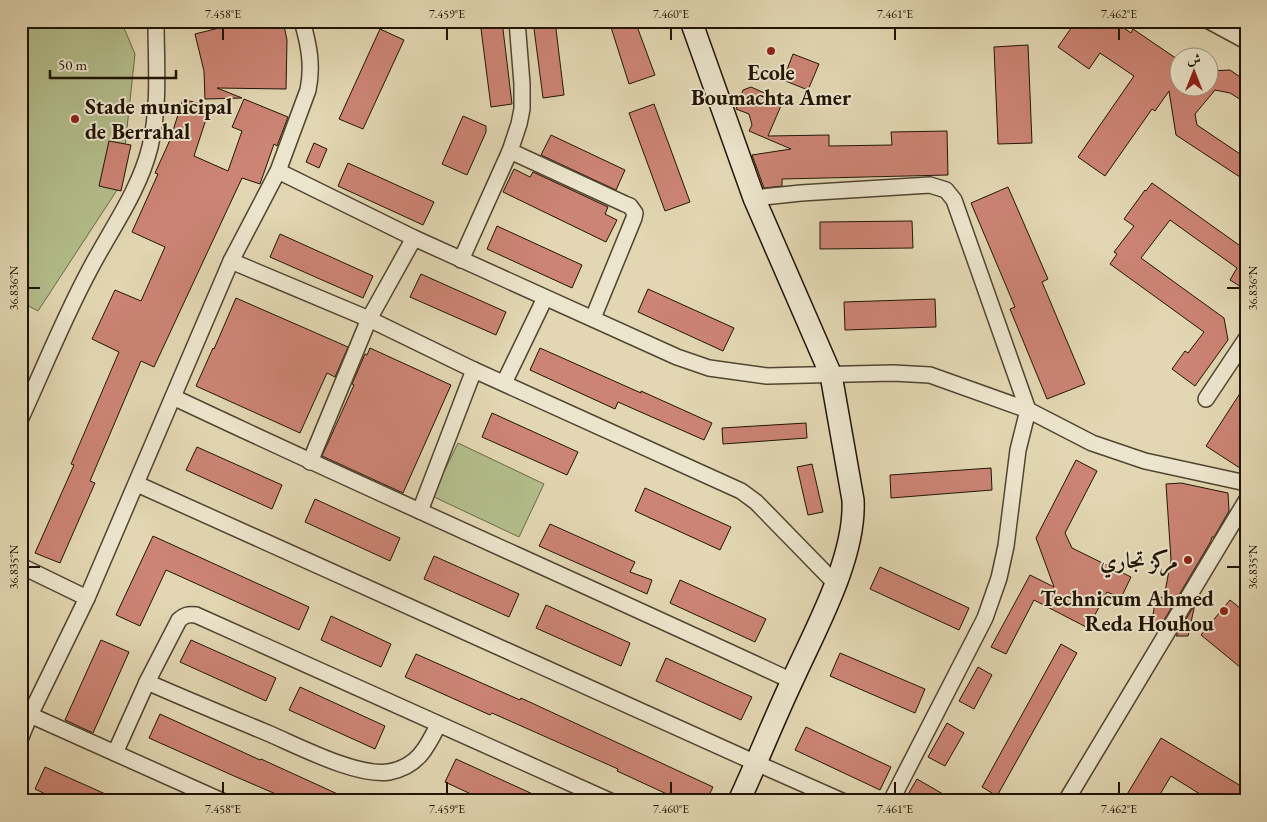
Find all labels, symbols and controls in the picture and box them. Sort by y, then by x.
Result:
text: 7.458°E [205,6,241,22]
text: 7.459°E [429,6,465,22]
text: 7.460°E [653,6,689,22]
text: 7.461°E [877,6,913,22]
text: 7.462°E [1101,6,1137,22]
marker: Ecole Boumachta Amer [765,45,777,57]
scale bar [50,48,176,80]
north arrow [1170,48,1220,98]
text: ش [1187,50,1201,68]
text: 50 m [58,55,87,74]
place label: Ecole Boumachta Amer [691,58,852,112]
place label: Stade municipal de Berrahal [85,92,232,146]
marker: Stade municipal de Berrahal [69,113,81,125]
text: 36.836°N [6,265,22,310]
text: 36.836°N [1245,265,1261,310]
text: 36.835°N [6,544,22,589]
text: 36.835°N [1245,544,1261,589]
place label: مركز تجاري [1100,546,1178,579]
marker: مركز تجاري [1182,554,1194,566]
place label: Technicum Ahmed Reda Houhou [1040,584,1214,638]
marker: Technicum Ahmed Reda Houhou [1218,605,1230,617]
text: 7.458°E [205,801,241,817]
text: 7.459°E [429,801,465,817]
text: 7.460°E [653,801,689,817]
text: 7.461°E [877,801,913,817]
text: 7.462°E [1101,801,1137,817]

